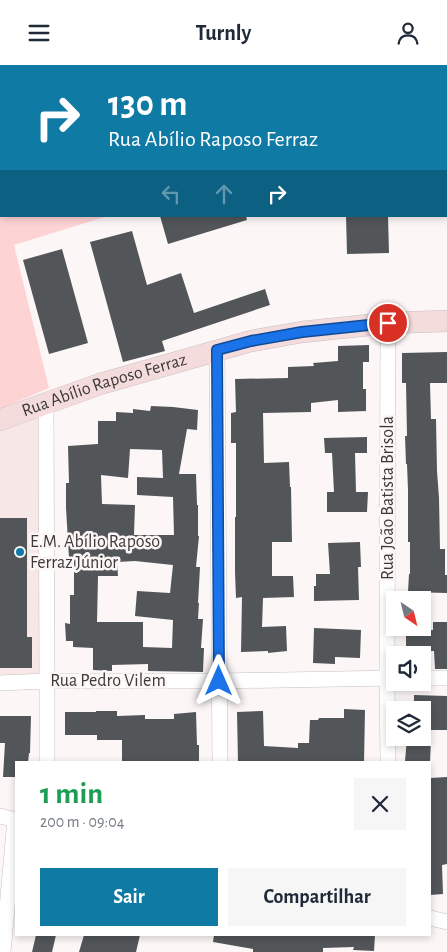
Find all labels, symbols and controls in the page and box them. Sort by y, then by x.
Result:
icon: menu [25,19,53,47]
icon: person [394,19,422,47]
text: Turnly [196,22,251,44]
icon: right [25,85,90,150]
text: 130 m [108,87,187,122]
text: Rua Abílio Raposo Ferraz [108,128,318,150]
icon: left [157,180,185,208]
icon: ahead [210,180,238,208]
icon: right [263,180,291,208]
pin [367,302,409,344]
icon: arrive [374,309,402,337]
street label: Rua Abílio Raposo Ferraz [20,351,189,420]
street label: Rua João Batista Brisola [379,416,397,580]
place label: E.M. Abílio Raposo Ferraz Júnior [30,533,160,572]
marker: E.M. Abílio Raposo Ferraz Júnior [14,546,26,558]
north arrow [386,591,431,636]
map controls [386,591,431,746]
button: sound [386,646,431,691]
position arrow [192,654,244,706]
street label: Rua Pedro Vilem [50,672,166,690]
button: layers [386,701,431,746]
button: close [354,778,406,830]
text: 1 min [40,779,103,809]
text: 200 m · 09:04 [40,814,124,830]
button: Sair [40,868,218,926]
button: Compartilhar [228,868,406,926]

